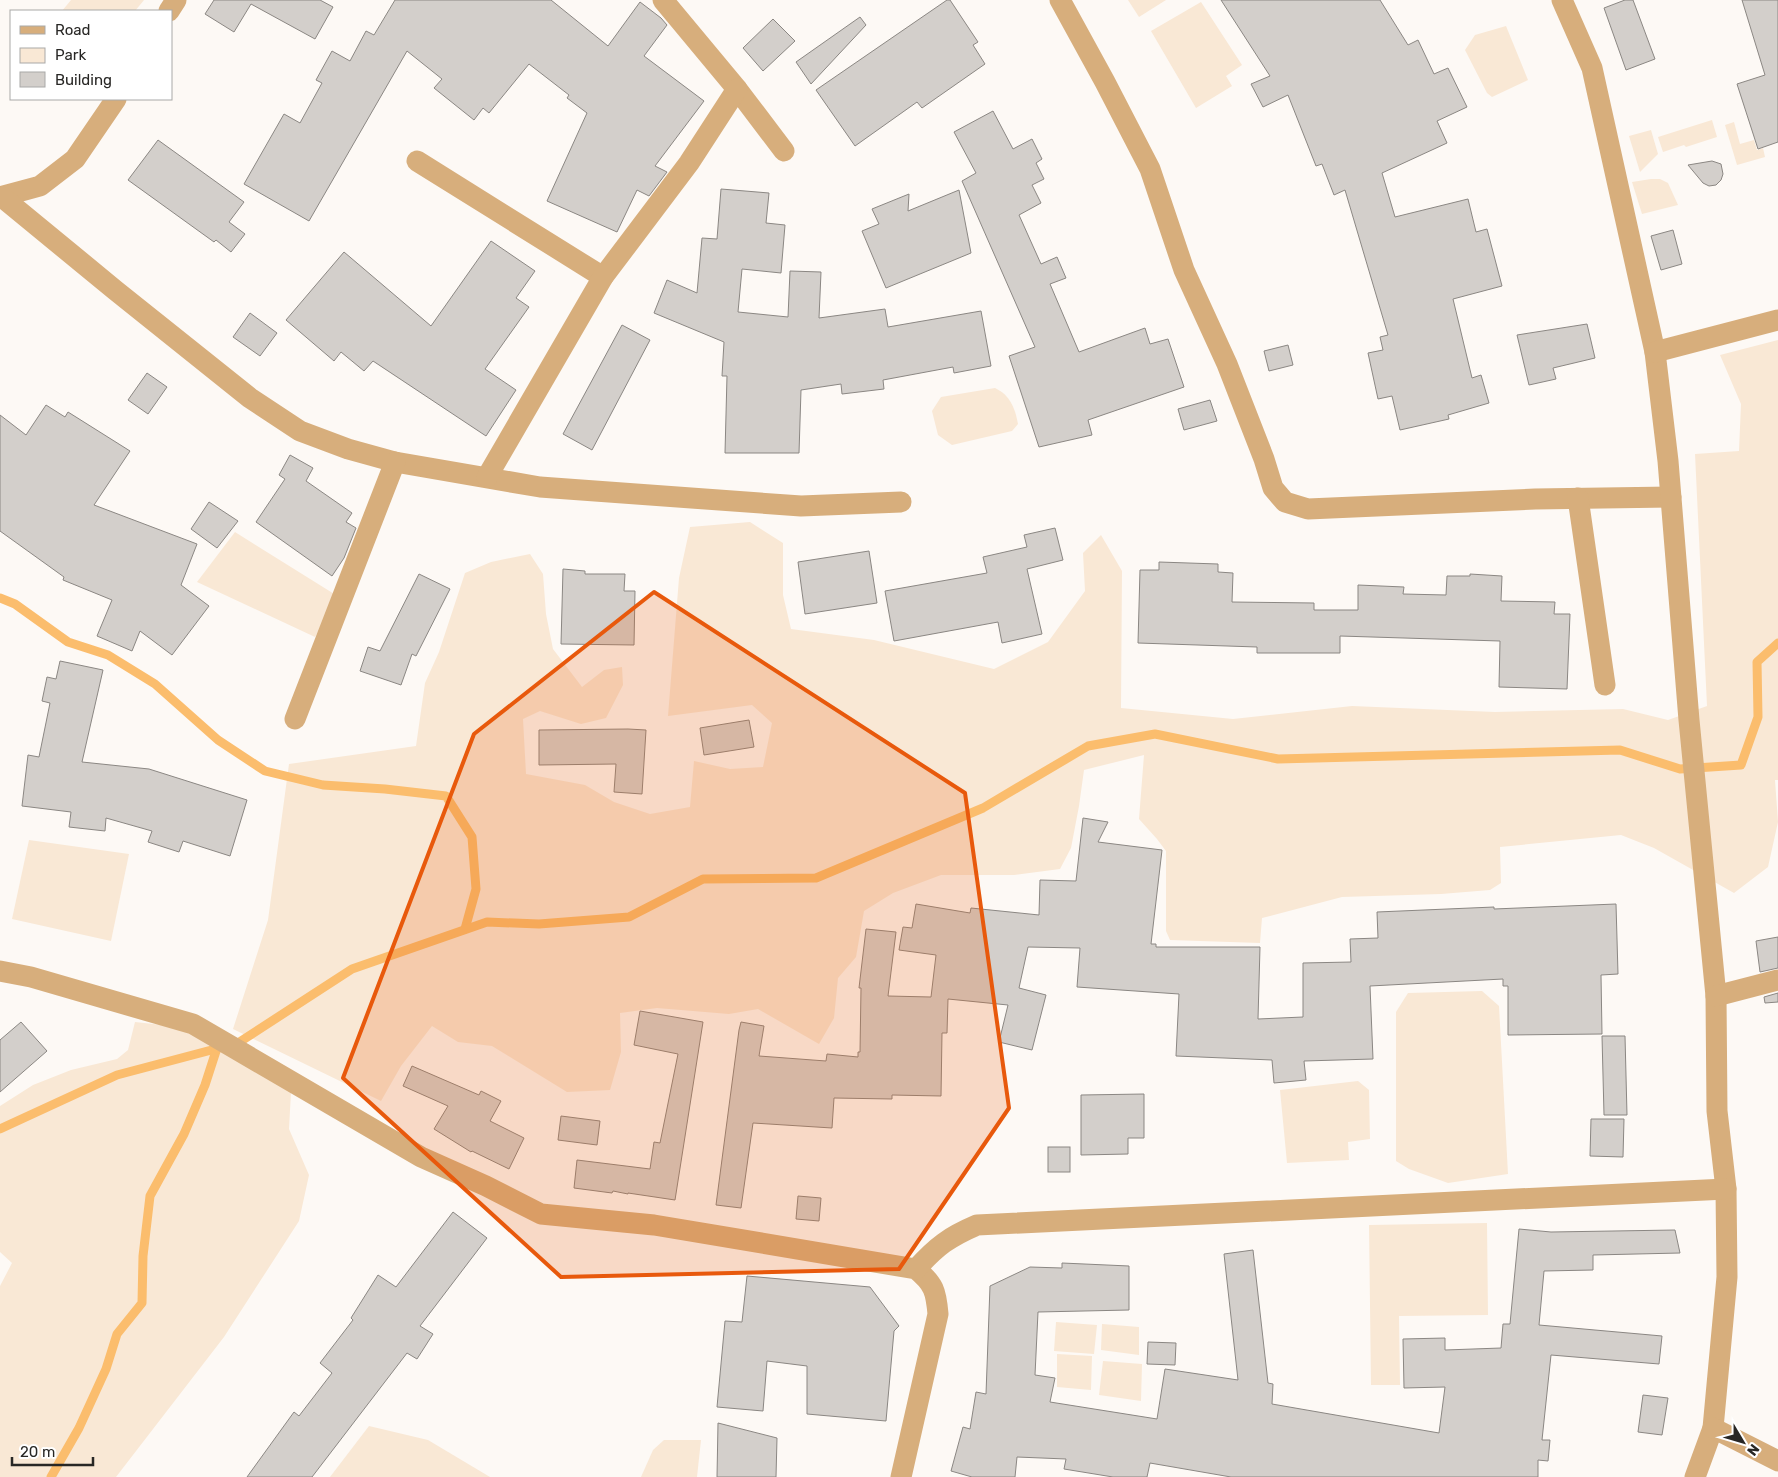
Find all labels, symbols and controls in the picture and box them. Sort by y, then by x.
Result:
legend [10,10,172,100]
text: Road [55,21,91,39]
text: Park [55,46,86,64]
text: Building [55,71,112,89]
north arrow [1718,1417,1768,1467]
scale bar [12,1434,94,1466]
text: N [1743,1440,1763,1459]
text: 20 m [20,1443,55,1461]

